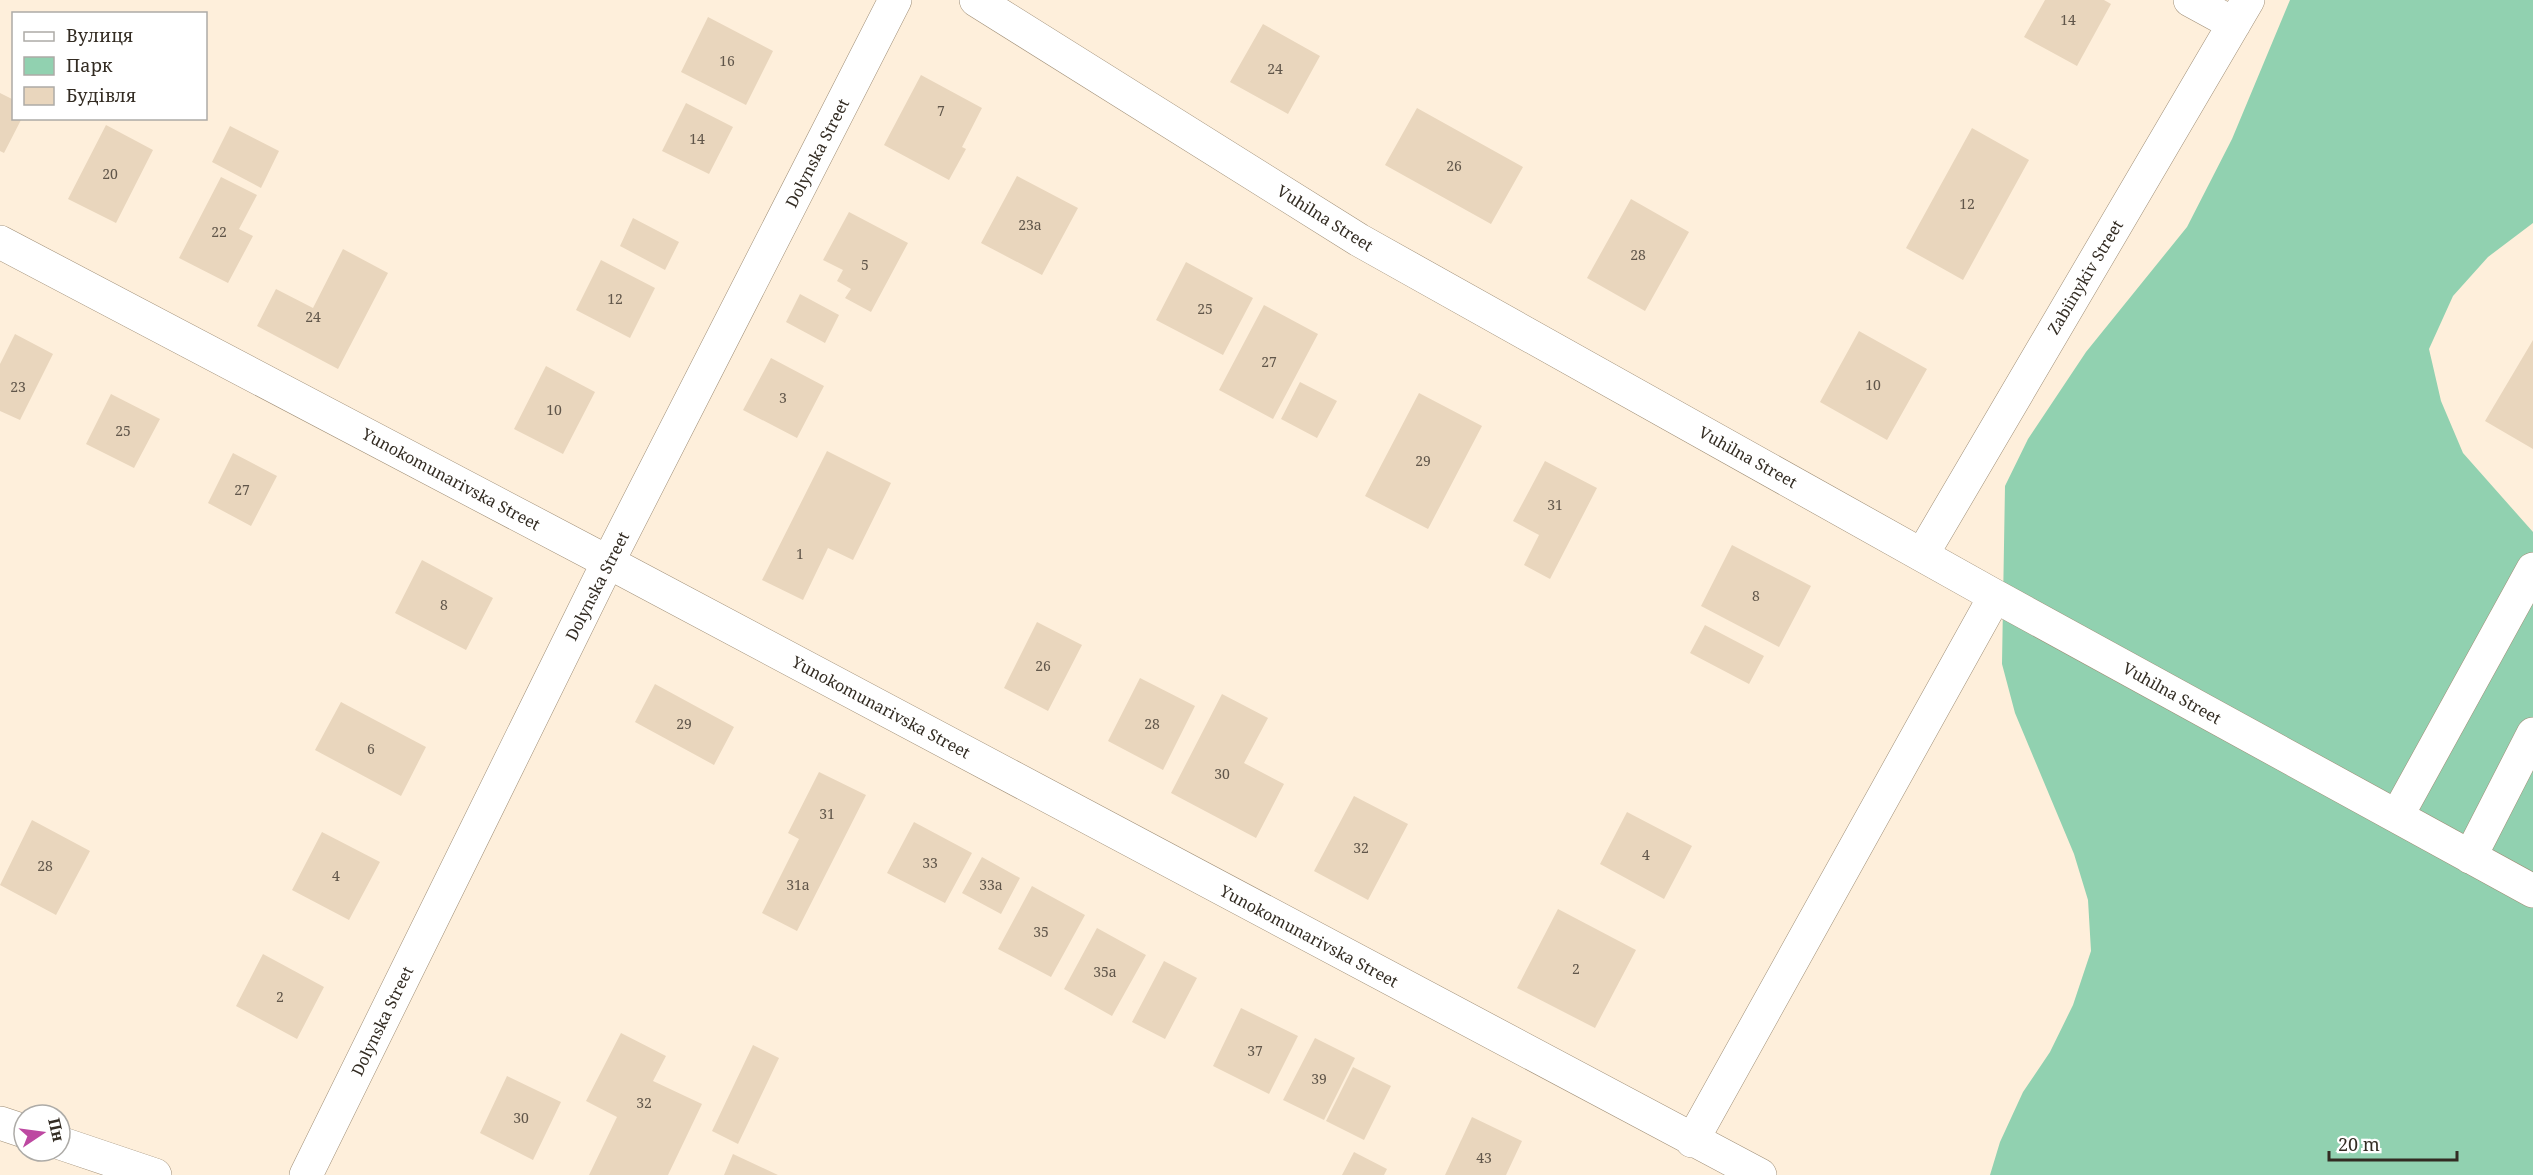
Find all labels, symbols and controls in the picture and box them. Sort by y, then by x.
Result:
house number: 14 [2060,10,2076,29]
legend [12,12,207,120]
text: Вулиця [66,23,133,47]
house number: 16 [719,51,735,70]
text: Парк [66,53,113,77]
house number: 24 [1267,59,1283,78]
text: Будівля [66,83,136,107]
street label: Dolynska Street [780,94,854,211]
house number: 7 [937,101,945,120]
house number: 14 [689,129,705,148]
house number: 26 [1446,156,1462,175]
house number: 20 [102,164,118,183]
street label: Vuhilna Street [1273,180,1377,256]
house number: 12 [1959,194,1975,213]
house number: 23а [1018,215,1042,234]
street label: Zabiinykiv Street [2042,215,2128,338]
house number: 22 [211,222,227,241]
house number: 28 [1630,245,1646,264]
house number: 5 [861,255,869,274]
house number: 12 [607,289,623,308]
house number: 25 [1197,299,1213,318]
house number: 24 [305,307,321,326]
house number: 27 [1261,352,1277,371]
house number: 10 [1865,375,1881,394]
house number: 23 [10,377,26,396]
house number: 3 [779,388,787,407]
house number: 10 [546,400,562,419]
house number: 25 [115,421,131,440]
street label: Vuhilna Street [1695,421,1801,493]
street label: Yunokomunarivska Street [357,422,544,536]
house number: 29 [1415,451,1431,470]
house number: 27 [234,480,250,499]
house number: 31 [1547,495,1563,514]
street label: Dolynska Street [560,527,634,644]
house number: 1 [796,544,804,563]
house number: 8 [1752,586,1760,605]
house number: 8 [440,595,448,614]
street label: Yunokomunarivska Street [787,650,974,764]
house number: 26 [1035,656,1051,675]
street label: Vuhilna Street [2119,657,2225,729]
house number: 29 [676,714,692,733]
house number: 28 [1144,714,1160,733]
house number: 6 [367,739,375,758]
house number: 30 [1214,764,1230,783]
house number: 31 [819,804,835,823]
house number: 32 [1353,838,1369,857]
house number: 4 [1642,845,1650,864]
house number: 33 [922,853,938,872]
house number: 28 [37,856,53,875]
house number: 4 [332,866,340,885]
house number: 31а [786,875,810,894]
house number: 33а [979,875,1003,894]
street label: Yunokomunarivska Street [1215,879,1402,993]
house number: 35 [1033,922,1049,941]
house number: 2 [1572,959,1580,978]
street label: Dolynska Street [346,962,418,1080]
house number: 35а [1093,962,1117,981]
house number: 2 [276,987,284,1006]
house number: 37 [1247,1041,1263,1060]
house number: 39 [1311,1069,1327,1088]
house number: 32 [636,1093,652,1112]
north arrow [12,1103,72,1163]
house number: 30 [513,1108,529,1127]
text: Пн [43,1116,70,1144]
scale bar [2329,1124,2456,1162]
text: 20 m [2338,1132,2380,1156]
house number: 43 [1476,1148,1492,1167]

